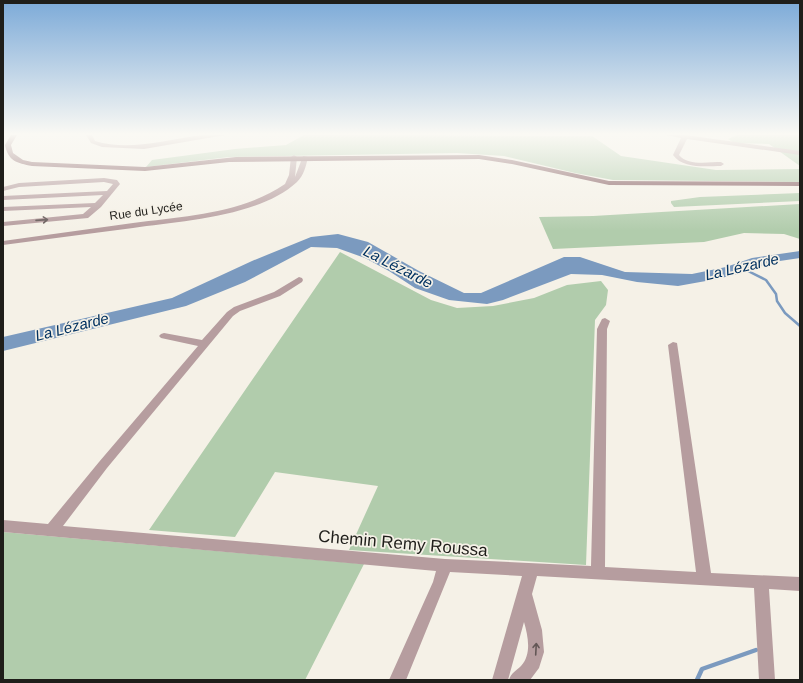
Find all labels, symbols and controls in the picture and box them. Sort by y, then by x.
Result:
street label: Rue du Lycée [109,199,184,223]
one-way arrow [35,216,48,223]
water label: La Lézarde [361,242,436,291]
water label: La Lézarde [703,250,780,283]
water label: La Lézarde [33,309,110,344]
street label: Chemin Remy Roussa [317,527,489,560]
one-way arrow [533,643,540,656]

